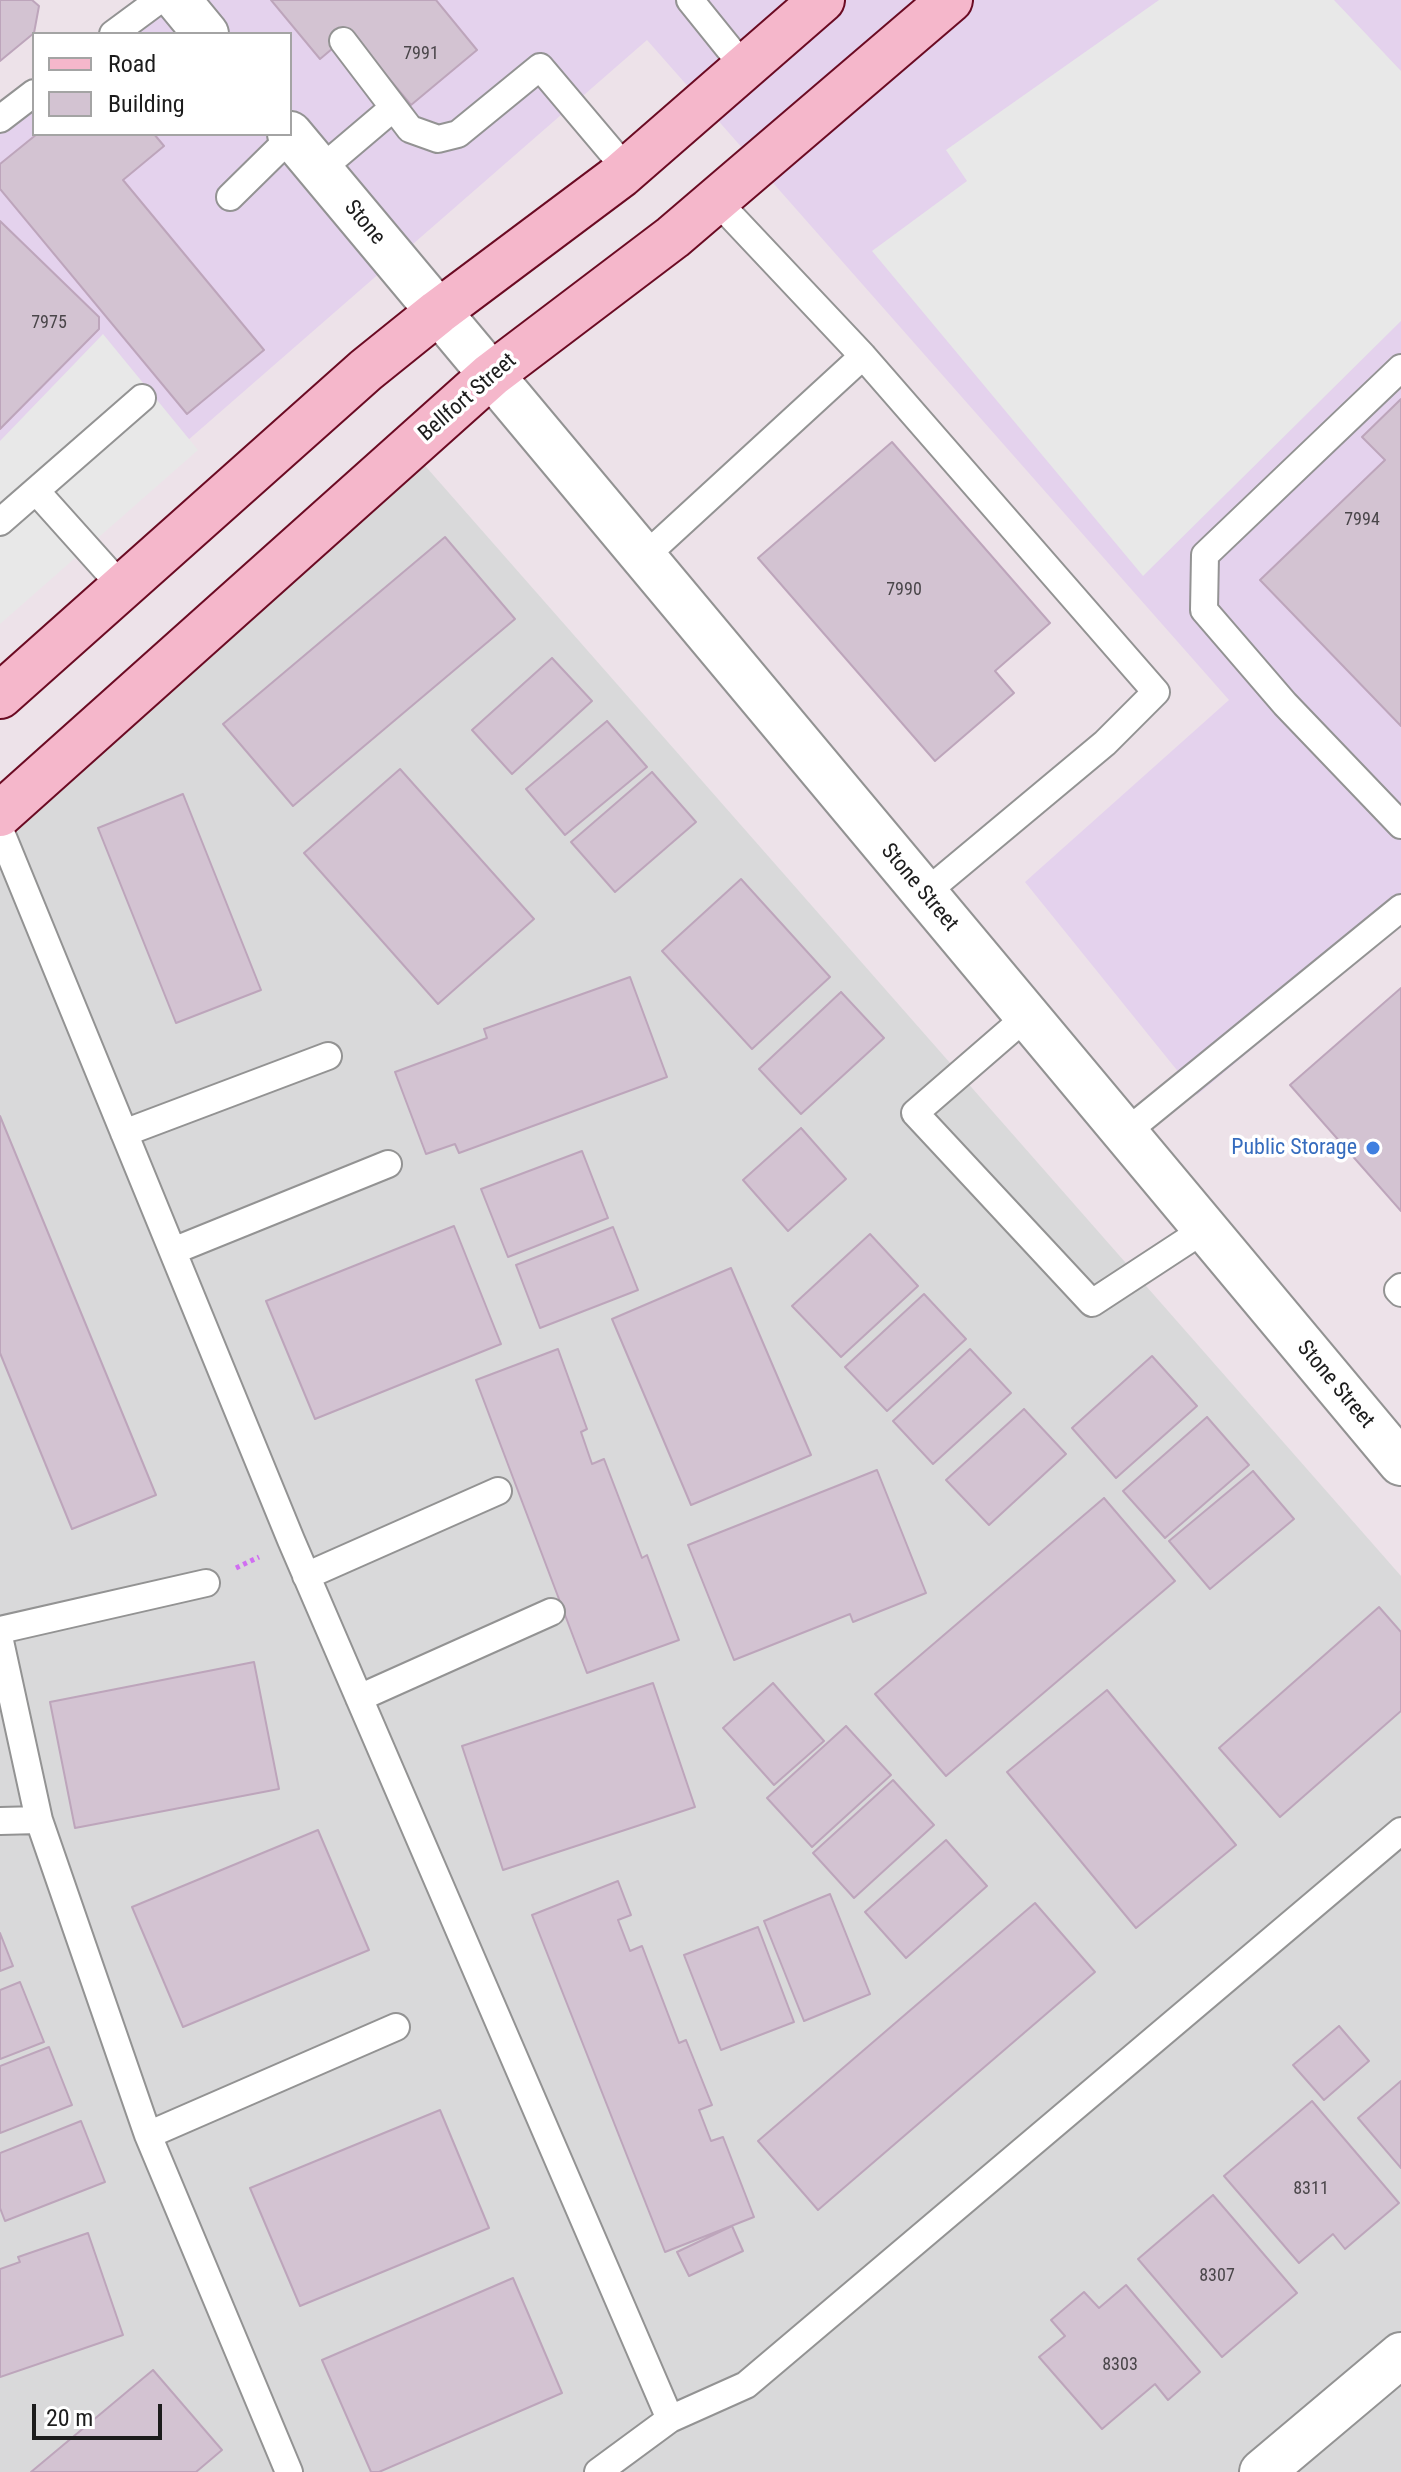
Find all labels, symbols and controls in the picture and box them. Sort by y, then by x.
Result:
legend [32,32,292,136]
house number: 7991 [403,43,439,65]
text: Road [108,50,156,78]
text: Building [108,90,185,118]
street label: Stone [338,195,390,251]
house number: 7975 [31,312,67,334]
street label: Bellfort Street [414,348,522,448]
house number: 7994 [1344,509,1380,531]
house number: 7990 [886,579,922,601]
street label: Stone Street [875,839,963,937]
place label: Public Storage [1231,1135,1357,1161]
marker: Public Storage [1364,1139,1382,1157]
street label: Stone Street [1291,1336,1379,1434]
house number: 8311 [1293,2178,1329,2200]
house number: 8307 [1199,2265,1235,2287]
house number: 8303 [1102,2354,1138,2376]
scale bar [36,2388,166,2438]
text: 20 m [46,2404,93,2432]

